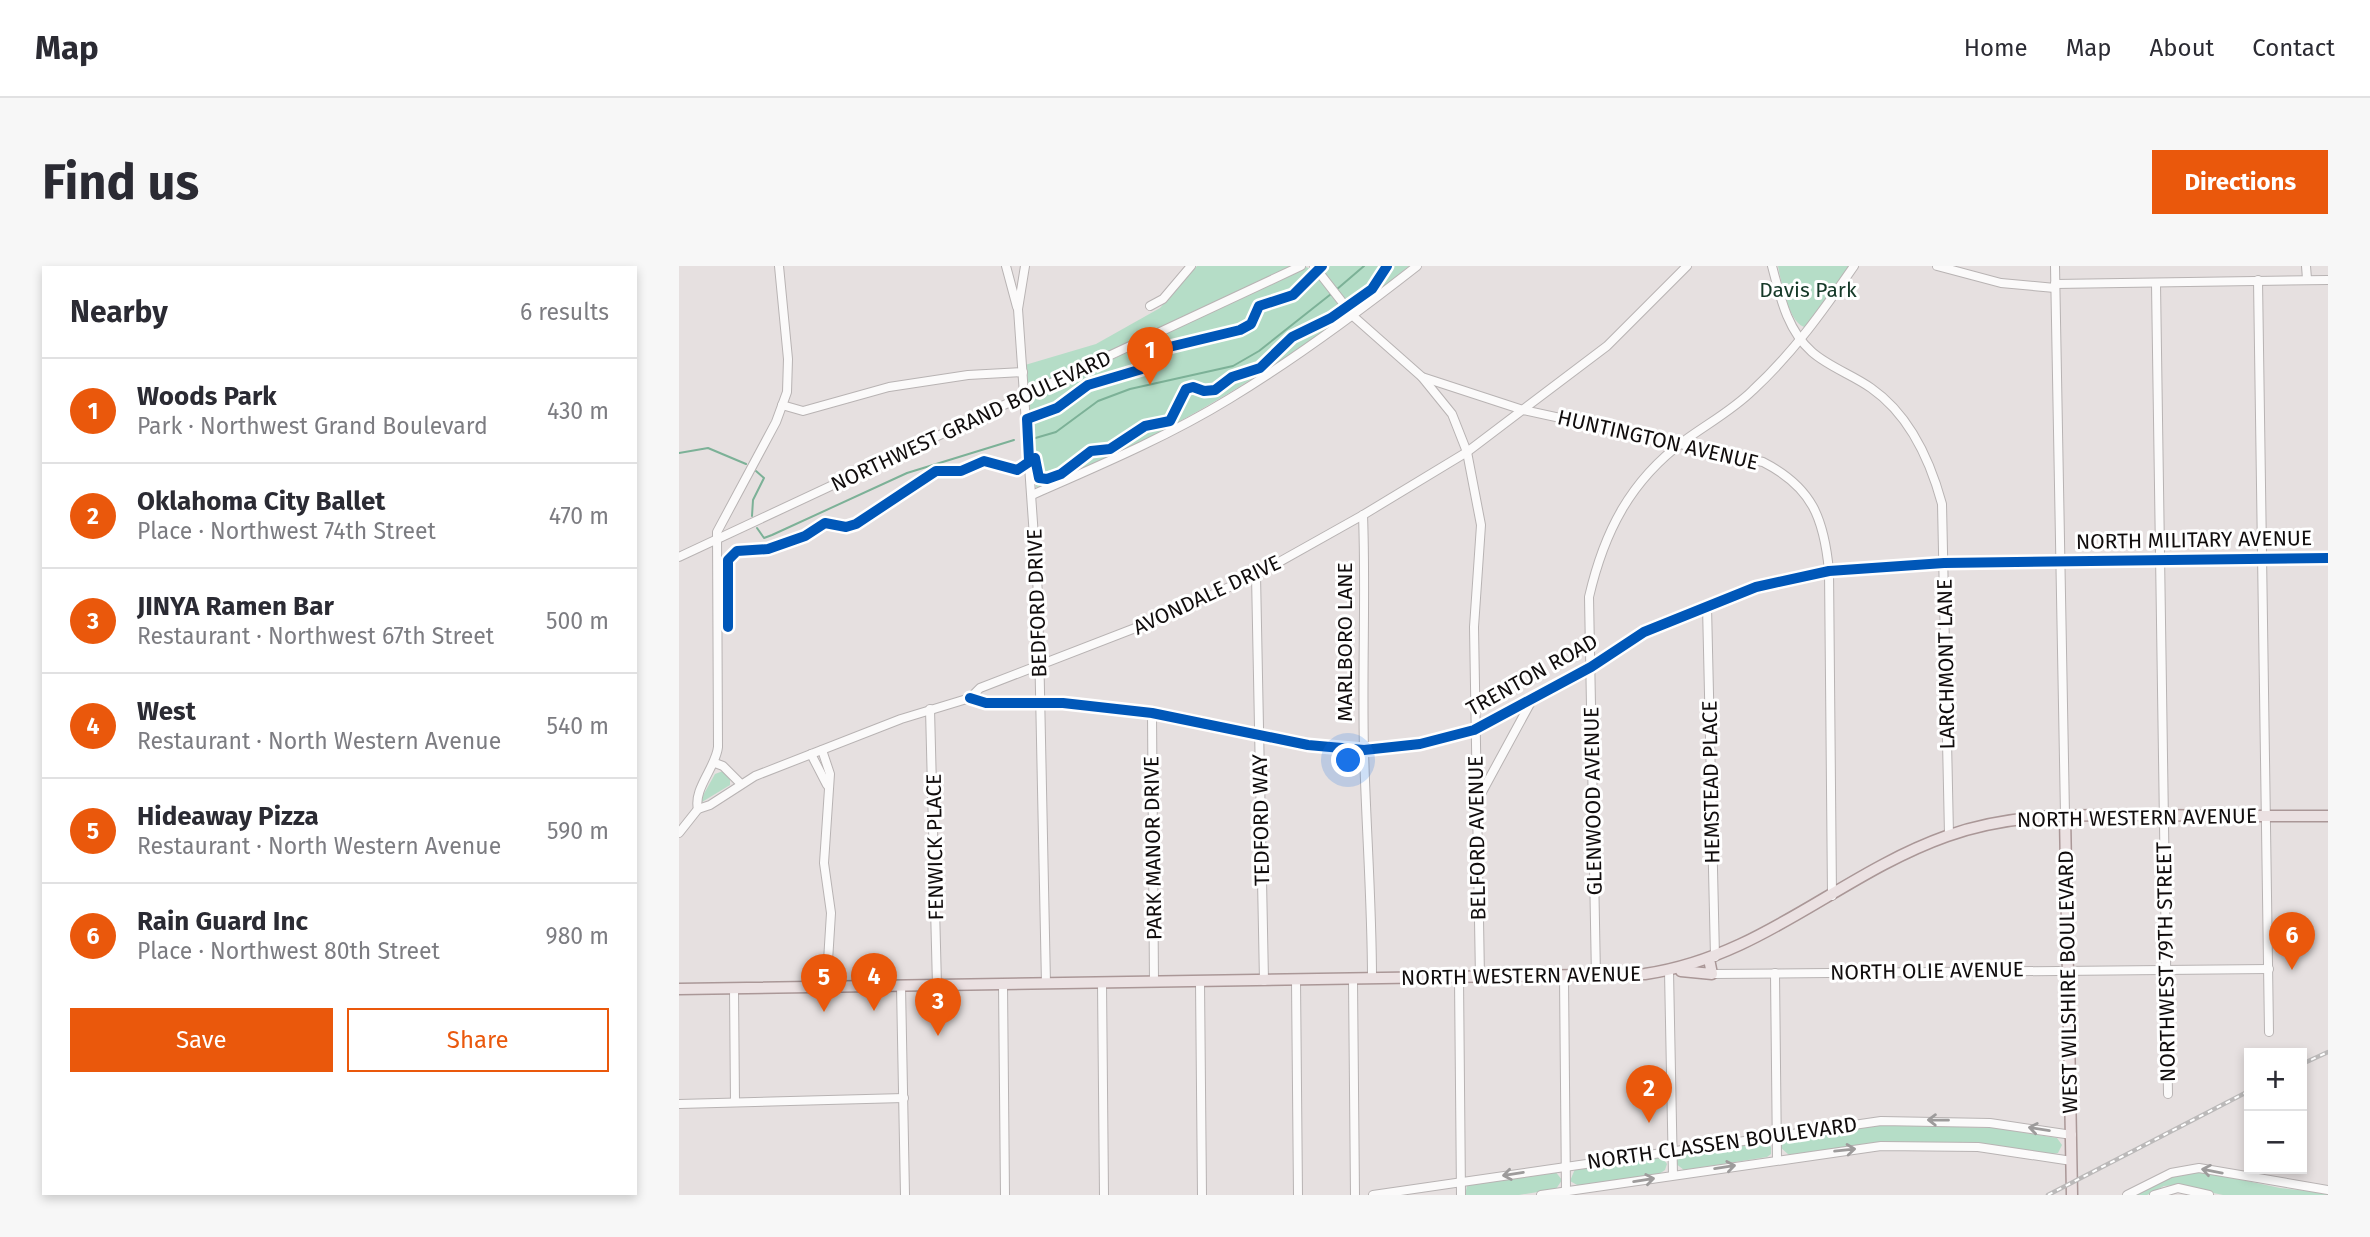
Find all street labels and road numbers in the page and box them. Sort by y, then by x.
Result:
street label: NORTHWEST GRAND BOULEVARD [827,345,1115,497]
street label: HUNTINGTON AVENUE [1555,404,1761,476]
street label: NORTH MILITARY AVENUE [2076,525,2312,555]
street label: BEDFORD DRIVE [1021,528,1053,678]
street label: AVONDALE DRIVE [1129,549,1285,641]
street label: MARLBORO LANE [1332,562,1358,722]
street label: LARCHMONT LANE [1932,579,1960,749]
street label: TRENTON ROAD [1462,628,1602,722]
street label: HEMSTEAD PLACE [1697,700,1725,864]
street label: GLENWOOD AVENUE [1578,706,1608,896]
street label: TEDFORD WAY [1247,753,1275,886]
street label: BELFORD AVENUE [1463,755,1491,921]
street label: PARK MANOR DRIVE [1138,756,1168,940]
street label: FENWICK PLACE [921,773,949,921]
street label: NORTH WESTERN AVENUE [2017,803,2257,833]
street label: NORTHWEST 79TH STREET [2151,842,2181,1082]
street label: WEST WILSHIRE BOULEVARD [2053,850,2083,1114]
street label: NORTH OLIE AVENUE [1830,956,2024,986]
street label: NORTH WESTERN AVENUE [1401,961,1641,991]
street label: NORTH CLASSEN BOULEVARD [1585,1111,1859,1175]

